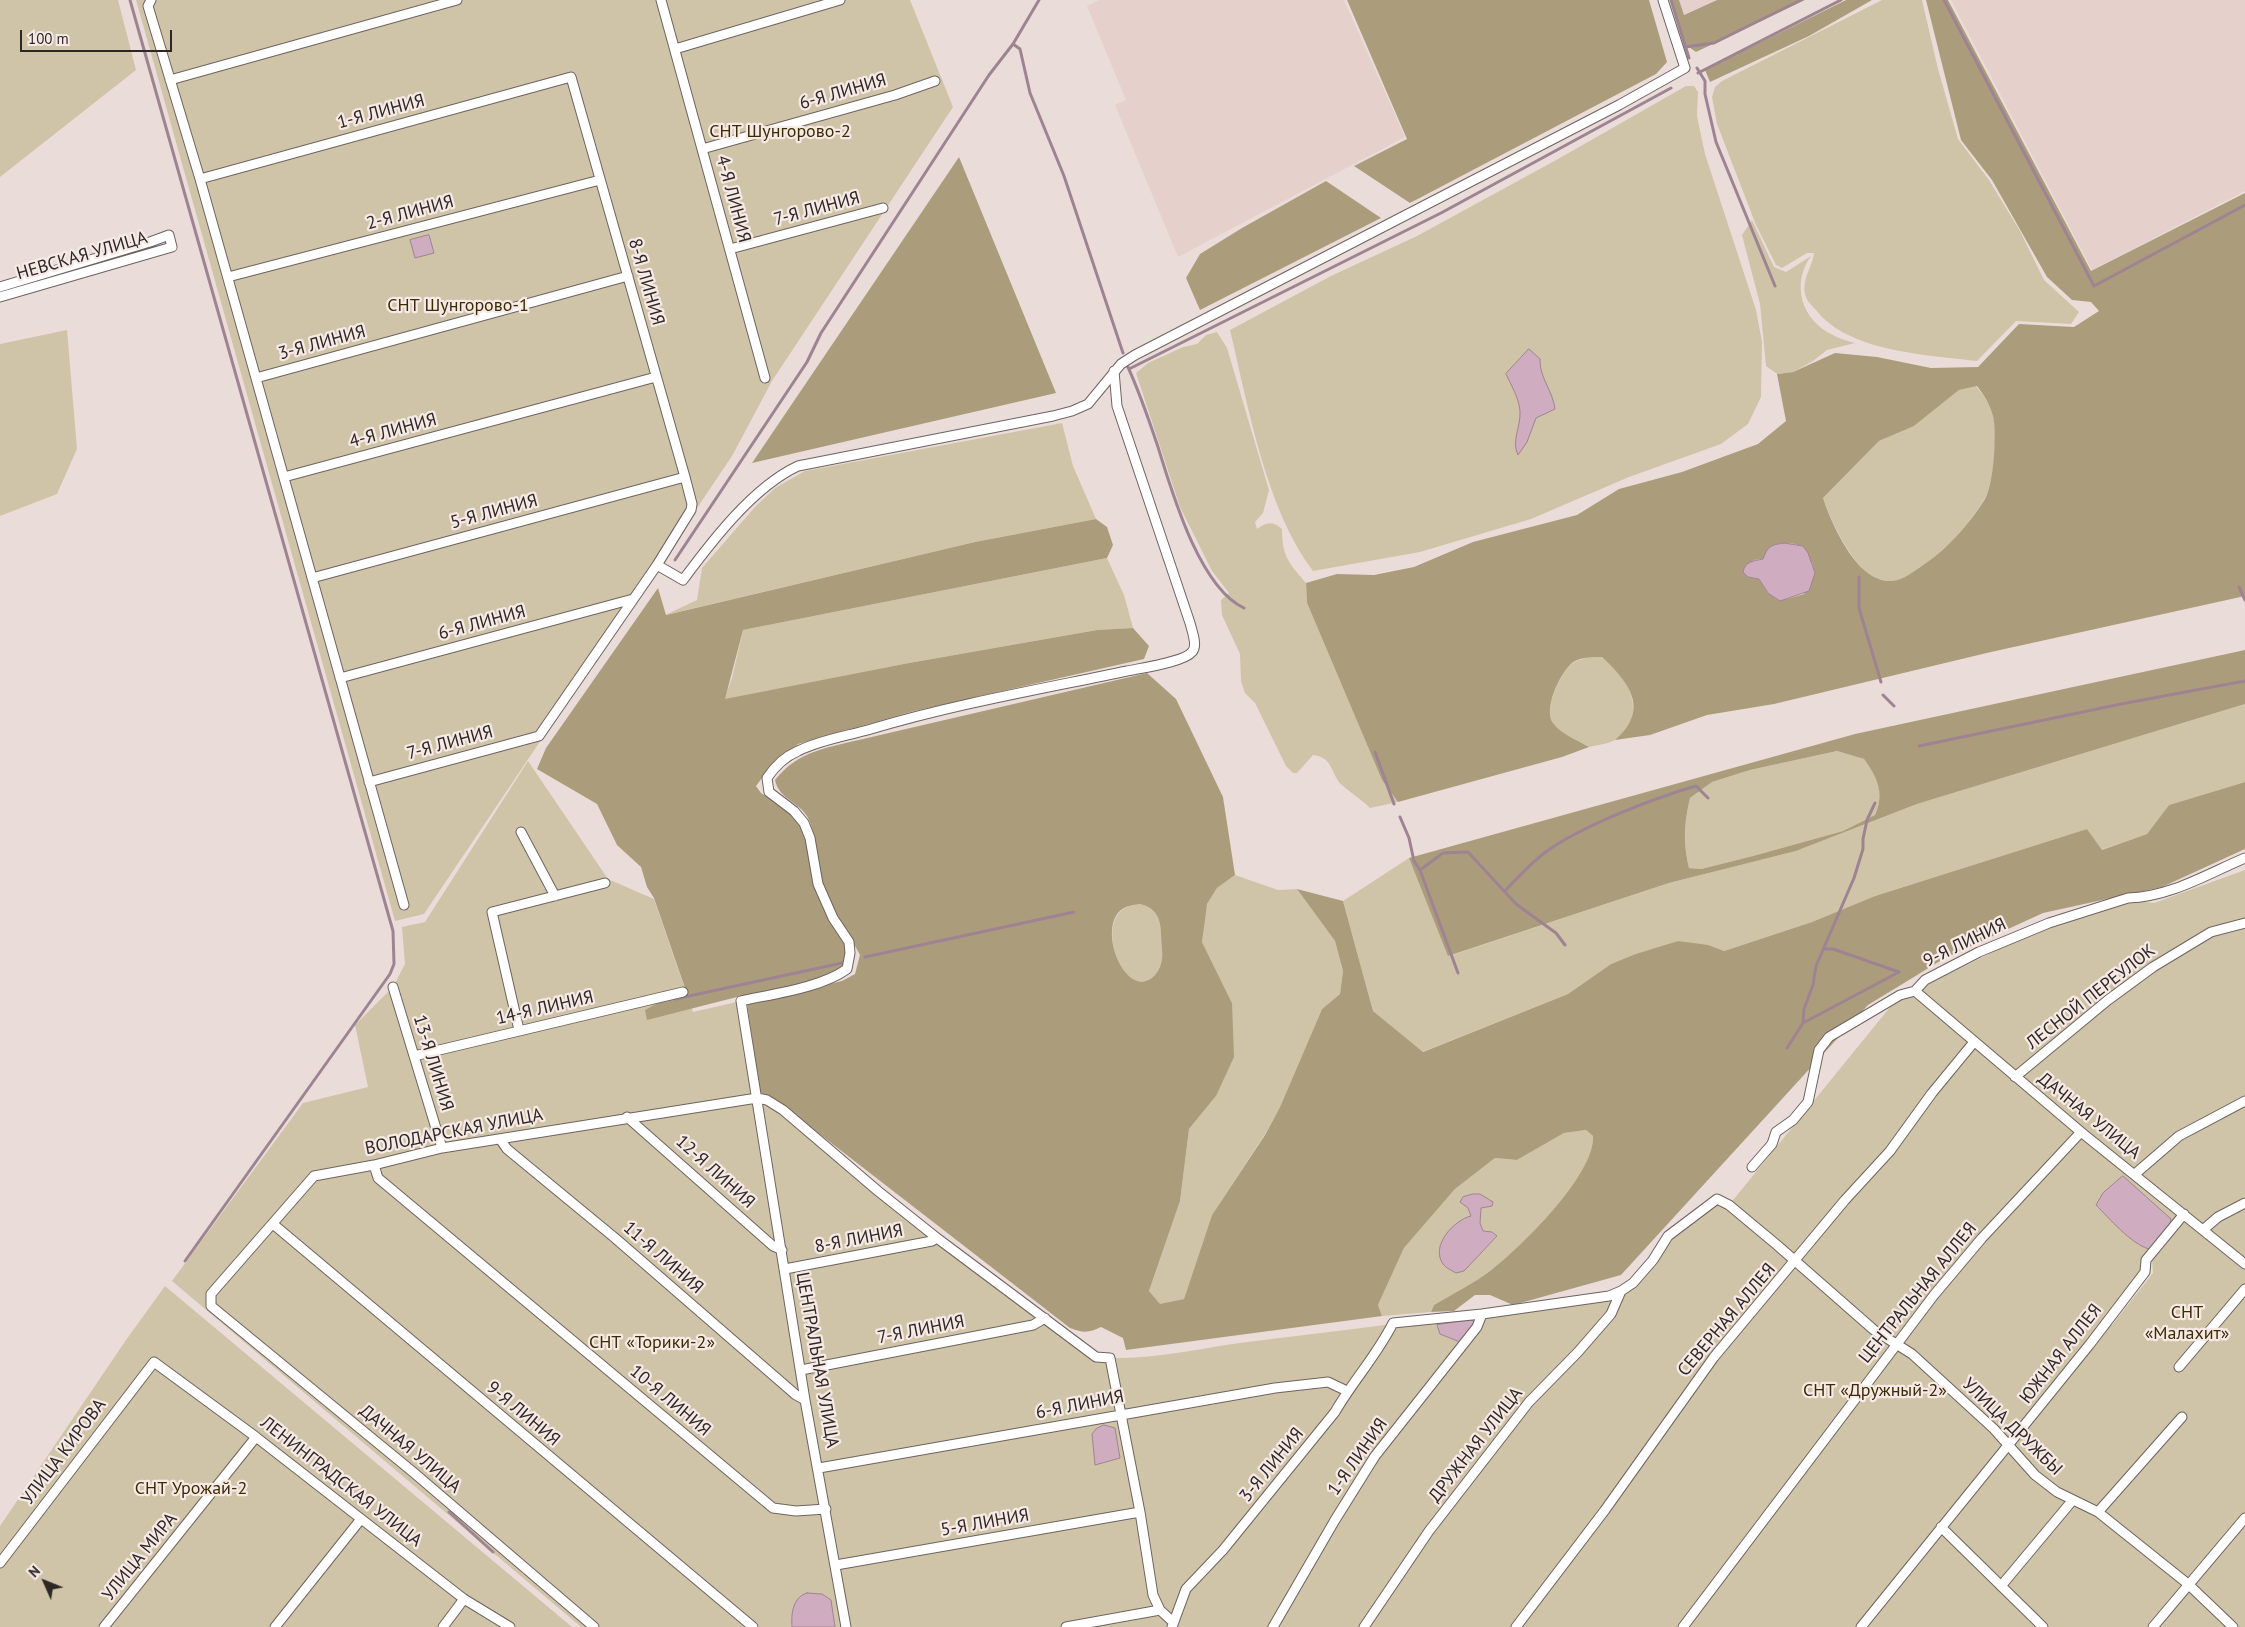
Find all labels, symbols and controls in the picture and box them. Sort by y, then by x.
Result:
scale bar [22,20,175,52]
text: 100 m [28,29,69,48]
street label: 6-Я ЛИНИЯ [797,69,889,115]
street label: 1-Я ЛИНИЯ [335,90,427,134]
park label: СНТ Шунгорово-2 [709,121,851,143]
street label: 4-Я ЛИНИЯ [711,153,755,245]
street label: 7-Я ЛИНИЯ [772,187,862,231]
street label: 2-Я ЛИНИЯ [364,191,456,235]
street label: НЕВСКАЯ УЛИЦА [14,227,150,285]
street label: 8-Я ЛИНИЯ [623,236,669,328]
park label: СНТ Шунгорово-1 [387,295,529,317]
street label: 3-Я ЛИНИЯ [276,321,368,365]
street label: 4-Я ЛИНИЯ [347,409,439,453]
street label: 5-Я ЛИНИЯ [448,490,540,534]
street label: 6-Я ЛИНИЯ [436,601,528,645]
street label: 7-Я ЛИНИЯ [405,721,495,765]
street label: 9-Я ЛИНИЯ [1920,914,2010,972]
street label: ЛЕСНОЙ ПЕРЕУЛОК [2022,940,2160,1054]
street label: 14-Я ЛИНИЯ [494,986,596,1030]
street label: 13-Я ЛИНИЯ [408,1012,458,1114]
street label: ДАЧНАЯ УЛИЦА [2033,1068,2145,1164]
street label: ВОЛОДАРСКАЯ УЛИЦА [363,1104,545,1160]
street label: 12-Я ЛИНИЯ [671,1131,759,1213]
street label: 11-Я ЛИНИЯ [618,1217,708,1299]
street label: ЦЕНТРАЛЬНАЯ АЛЛЕЯ [1855,1218,1981,1368]
street label: 8-Я ЛИНИЯ [813,1220,905,1258]
street label: СЕВЕРНАЯ АЛЛЕЯ [1674,1259,1780,1381]
street label: ЦЕНТРАЛЬНАЯ УЛИЦА [791,1270,843,1450]
street label: ЮЖНАЯ АЛЛЕЯ [2015,1300,2107,1408]
park label: СНТ «Малахит» [2145,1302,2229,1345]
street label: 7-Я ЛИНИЯ [876,1311,966,1349]
park label: СНТ «Торики-2» [589,1332,715,1354]
street label: 10-Я ЛИНИЯ [625,1361,715,1441]
street label: УЛИЦА ДРУЖБЫ [1958,1374,2066,1480]
street label: 9-Я ЛИНИЯ [482,1377,564,1451]
park label: СНТ «Дружный-2» [1803,1380,1947,1402]
street label: ДРУЖНАЯ УЛИЦА [1424,1383,1528,1507]
street label: 6-Я ЛИНИЯ [1034,1386,1126,1424]
street label: УЛИЦА КИРОВА [17,1395,111,1509]
street label: ДАЧНАЯ УЛИЦА [355,1400,465,1498]
street label: ЛЕНИНГРАДСКАЯ УЛИЦА [256,1412,426,1552]
street label: 1-Я ЛИНИЯ [1324,1414,1392,1500]
street label: 3-Я ЛИНИЯ [1235,1423,1309,1507]
park label: СНТ Урожай-2 [135,1478,247,1500]
street label: 5-Я ЛИНИЯ [939,1505,1031,1541]
street label: УЛИЦА МИРА [98,1509,182,1605]
north arrow [20,1557,70,1607]
text: N [25,1562,44,1581]

